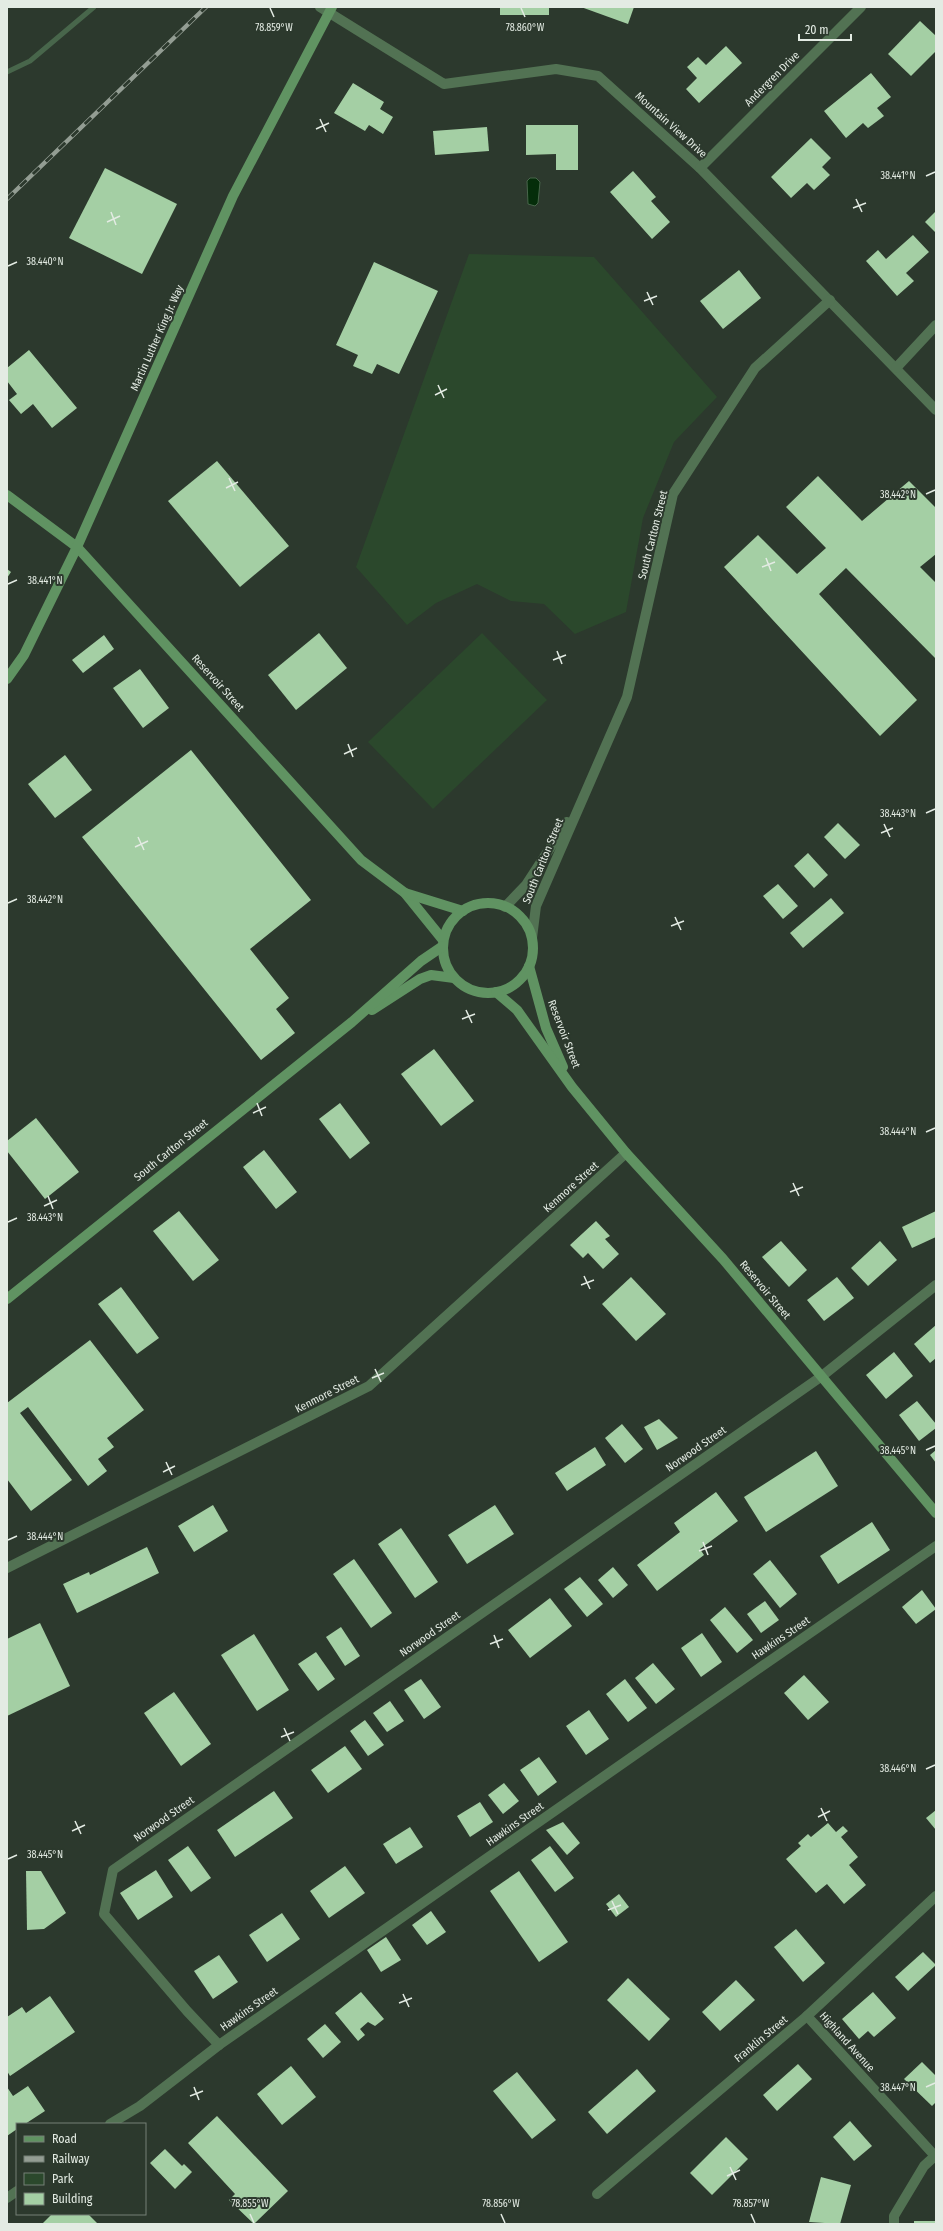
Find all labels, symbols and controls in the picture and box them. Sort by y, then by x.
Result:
scale bar [799,16,851,42]
text: 78.859°W [255,22,293,34]
text: 78.860°W [506,22,545,34]
text: 20 m [805,23,829,37]
street label: Andergren Drive [742,49,802,109]
street label: Mountain View Drive [632,89,710,161]
text: 38.441°N [880,170,916,182]
text: 38.440°N [27,256,63,268]
street label: Martin Luther King Jr. Way [128,283,186,393]
street label: South Carlton Street [636,489,670,581]
text: 38.442°N [880,489,916,501]
text: 38.441°N [27,575,63,587]
street label: Reservoir Street [189,652,247,714]
text: 38.443°N [880,808,916,820]
street label: South Carlton Street [520,816,566,906]
text: 38.442°N [27,894,63,906]
street label: Reservoir Street [545,998,583,1070]
street label: South Carlton Street [131,1116,211,1184]
text: 38.444°N [880,1126,916,1138]
street label: Kenmore Street [541,1159,602,1215]
text: 38.443°N [27,1212,63,1224]
street label: Reservoir Street [737,1258,793,1322]
street label: Kenmore Street [293,1372,361,1416]
street label: Norwood Street [663,1423,729,1475]
text: 38.445°N [880,1445,916,1457]
text: 38.444°N [27,1531,63,1543]
street label: Norwood Street [397,1608,463,1660]
street label: Hawkins Street [749,1614,813,1662]
text: 38.446°N [880,1763,916,1775]
street label: Norwood Street [131,1793,197,1845]
street label: Hawkins Street [484,1799,547,1849]
text: 38.445°N [27,1849,63,1861]
street label: Hawkins Street [218,1984,281,2034]
street label: Highland Avenue [817,2009,877,2075]
street label: Franklin Street [732,2013,791,2065]
text: 38.447°N [880,2082,916,2094]
legend [16,2123,146,2215]
text: Road [52,2132,77,2146]
text: Railway [52,2152,90,2166]
text: Park [52,2172,74,2186]
text: Building [52,2192,93,2206]
text: 78.855°W [231,2198,269,2210]
text: 78.856°W [482,2198,520,2210]
text: 78.857°W [733,2198,770,2210]

